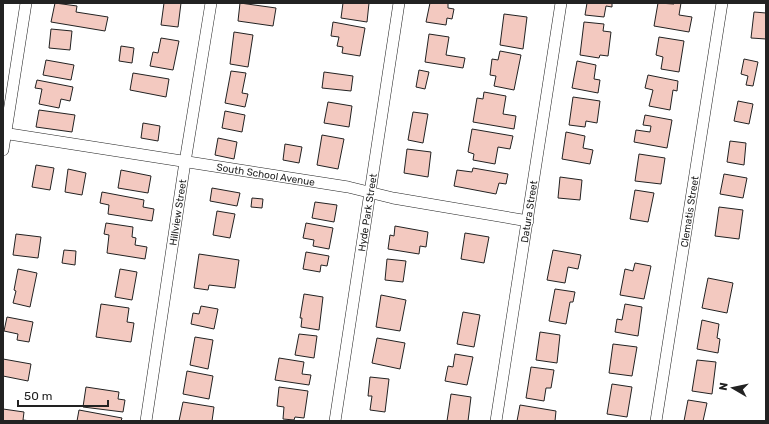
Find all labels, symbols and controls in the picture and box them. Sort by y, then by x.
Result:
street label: South School Avenue [216,161,316,189]
street label: Hyde Park Street [356,173,380,252]
street label: Clematis Street [679,175,702,248]
street label: Hillview Street [167,178,189,247]
street label: Datura Street [519,180,540,244]
north arrow [713,368,753,408]
scale bar [18,382,108,408]
text: N [717,382,731,391]
text: 50 m [24,389,52,403]

